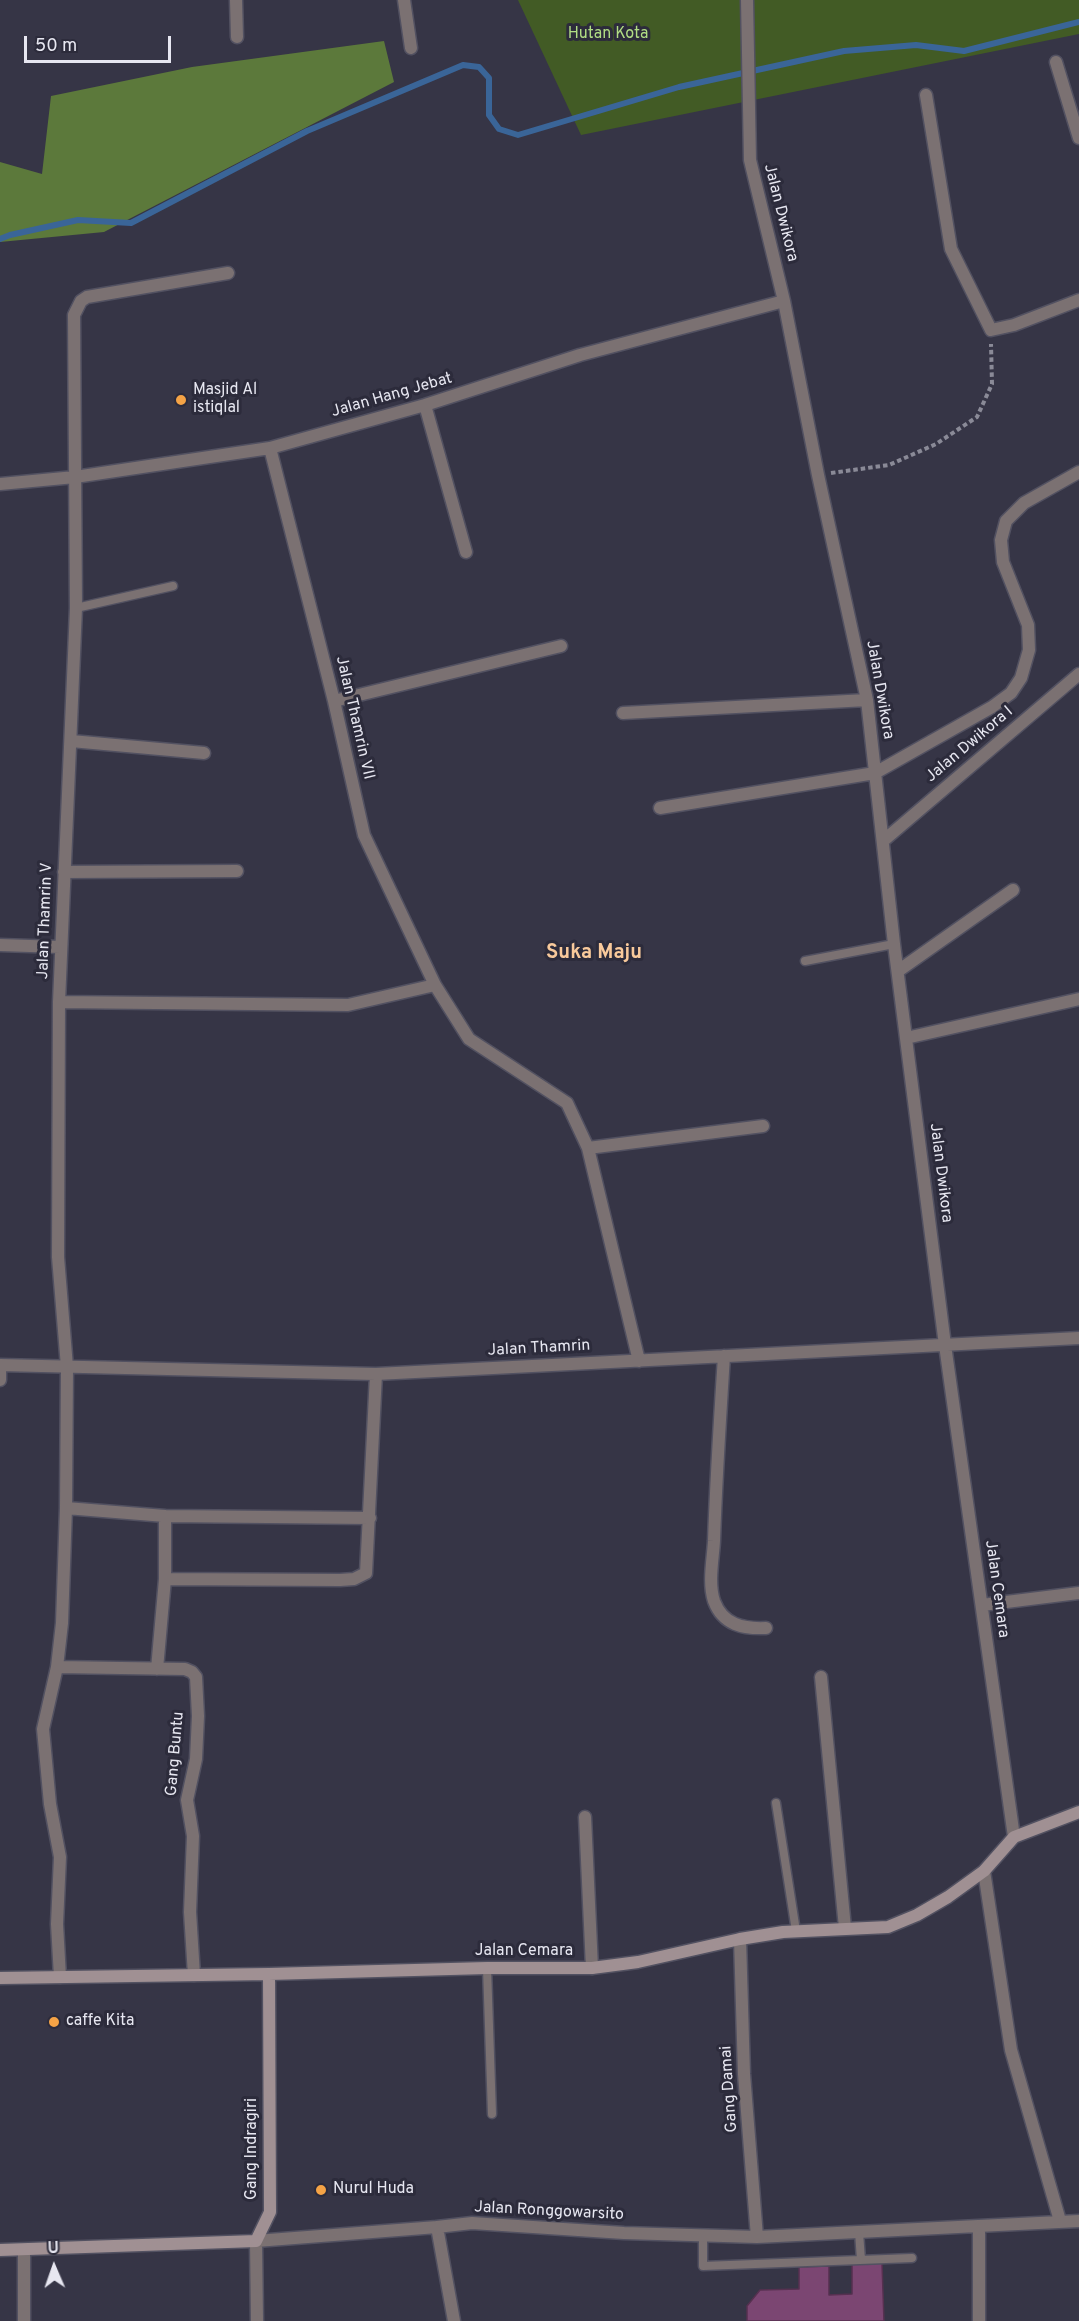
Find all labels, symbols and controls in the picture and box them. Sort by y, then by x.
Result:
scale bar [27,24,174,62]
park label: Hutan Kota [568,25,648,45]
text: 50 m [35,35,77,58]
street label: Jalan Dwikora [759,162,801,264]
street label: Jalan Hang Jebat [329,370,455,422]
place label: Masjid Al istiqlal [193,381,257,419]
marker: Masjid Al istiqlal [174,393,188,407]
street label: Jalan Dwikora [861,639,897,741]
street label: Jalan Thamrin VII [330,654,378,782]
street label: Jalan Dwikora I [922,703,1018,787]
street label: Jalan Thamrin V [34,862,58,980]
district label: Suka Maju [546,942,642,966]
street label: Jalan Dwikora [924,1122,956,1224]
street label: Jalan Thamrin [487,1337,591,1361]
street label: Jalan Cemara [980,1539,1012,1639]
street label: Gang Buntu [163,1711,189,1797]
street label: Jalan Cemara [475,1942,573,1962]
place label: caffe Kita [66,2012,134,2032]
marker: caffe Kita [47,2015,61,2029]
street label: Gang Damai [717,2045,743,2133]
street label: Gang Indragiri [243,2098,263,2200]
place label: Nurul Huda [333,2180,414,2200]
marker: Nurul Huda [314,2183,328,2197]
street label: Jalan Ronggowarsito [474,2198,624,2226]
north arrow [24,2237,84,2297]
text: U [47,2239,59,2259]

